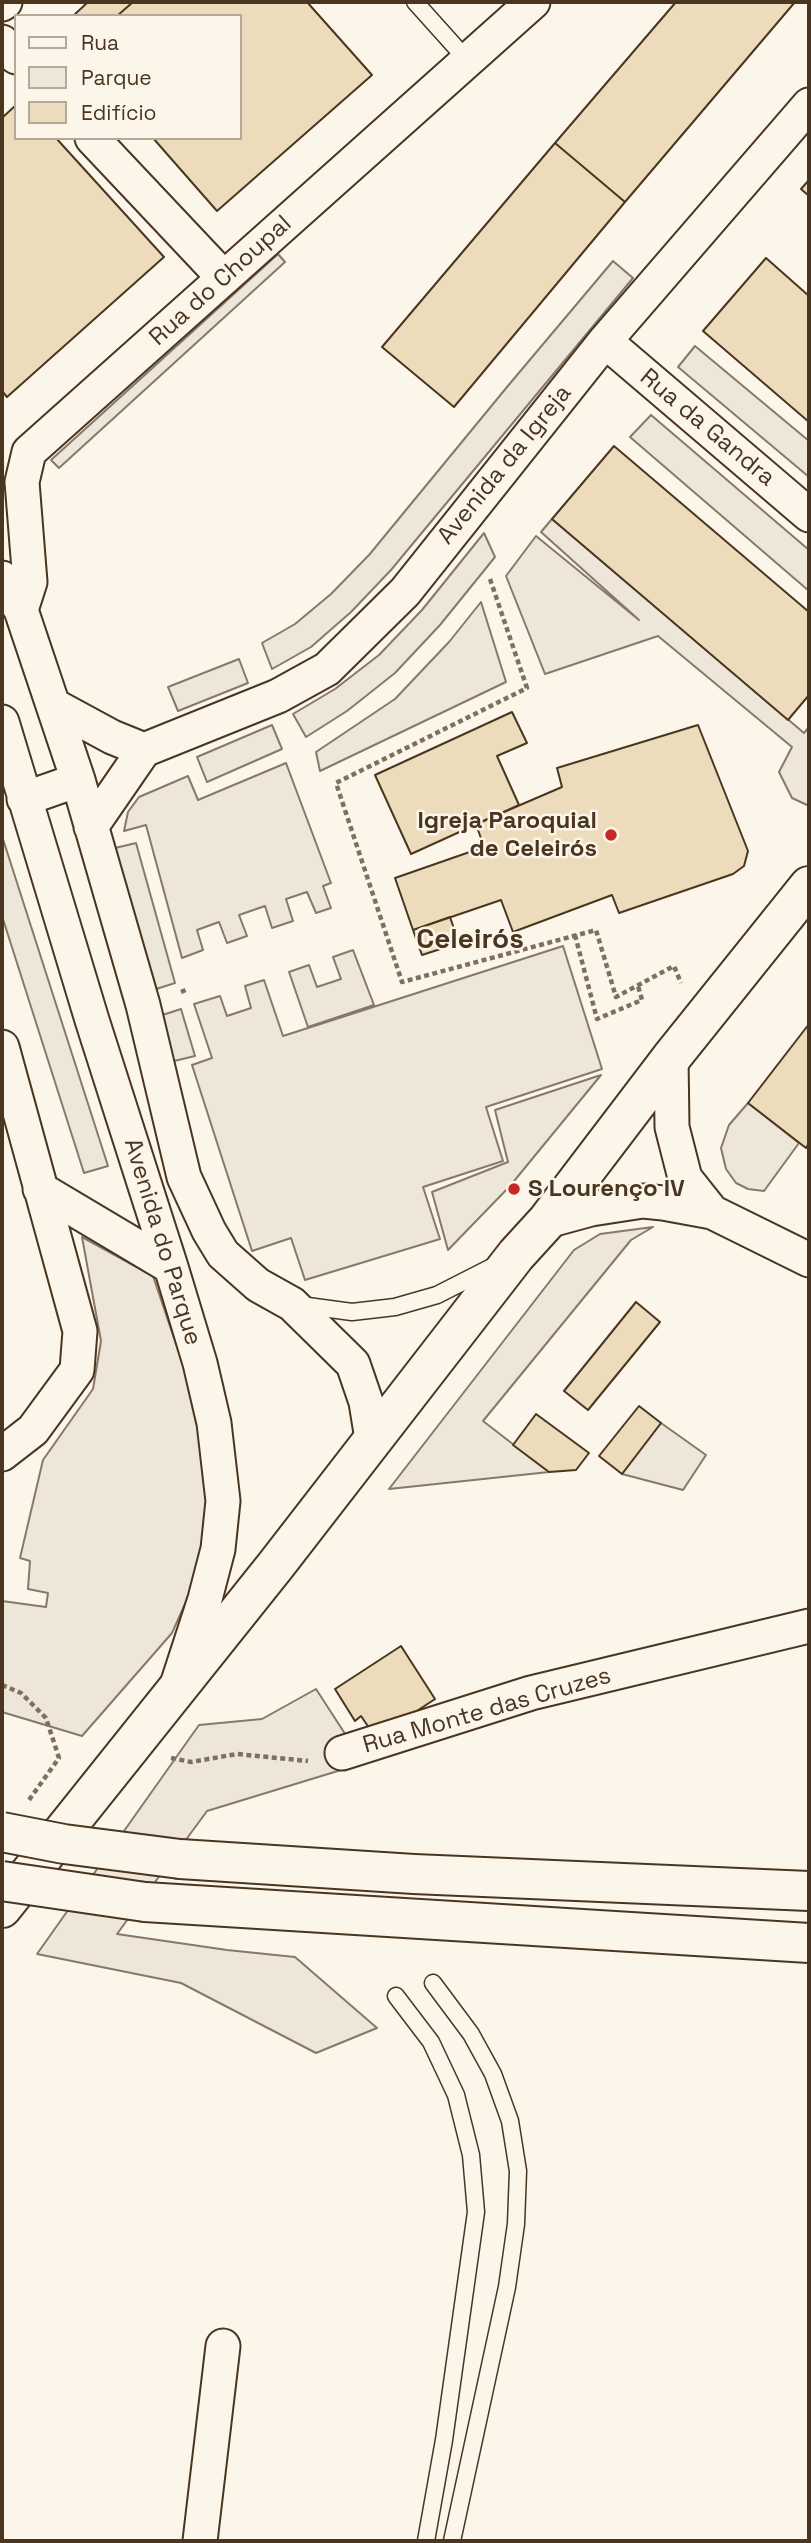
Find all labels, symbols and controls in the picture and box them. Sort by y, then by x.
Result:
legend [14,14,242,140]
text: Rua [81,29,119,56]
text: Parque [81,64,152,91]
text: Edifício [81,99,157,126]
street label: Rua do Choupal [144,210,298,352]
street label: Rua da Gandra [634,363,780,493]
street label: Avenida da Igreja [432,380,578,550]
place label: Igreja Paroquial de Celeirós [417,807,597,863]
marker: Igreja Paroquial de Celeirós [603,827,619,843]
district label: Celeirós [416,923,524,957]
street label: Avenida do Parque [117,1135,207,1349]
place label: S Lourenço IV [528,1175,685,1203]
marker: S Lourenço IV [506,1181,522,1197]
street label: Rua Monte das Cruzes [360,1662,614,1760]

